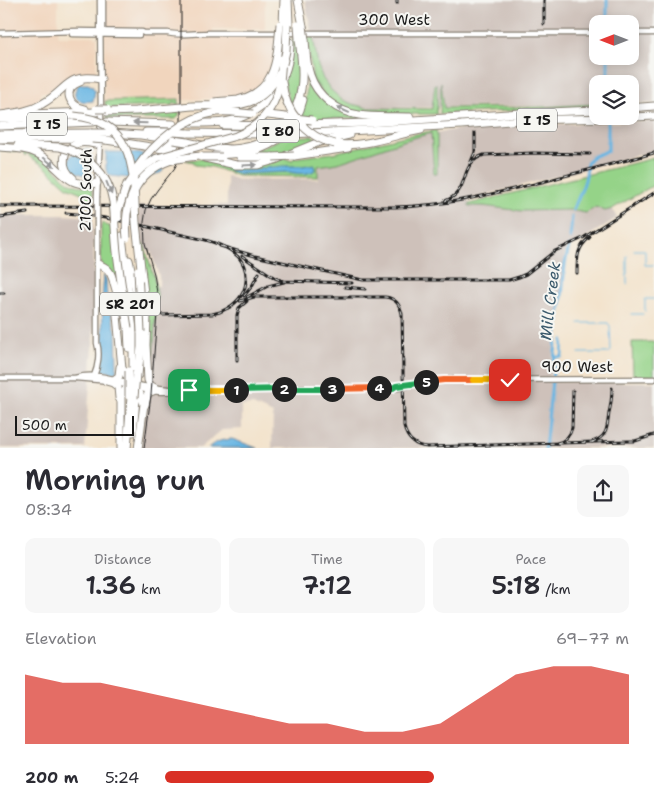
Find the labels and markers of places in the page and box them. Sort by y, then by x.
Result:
pin [489,359,531,401]
pin [168,369,210,411]
pin: 5 [414,370,438,394]
pin: 2 [272,376,296,402]
pin: 3 [320,376,344,402]
pin: 4 [366,376,392,400]
pin: 1 [224,378,248,402]

